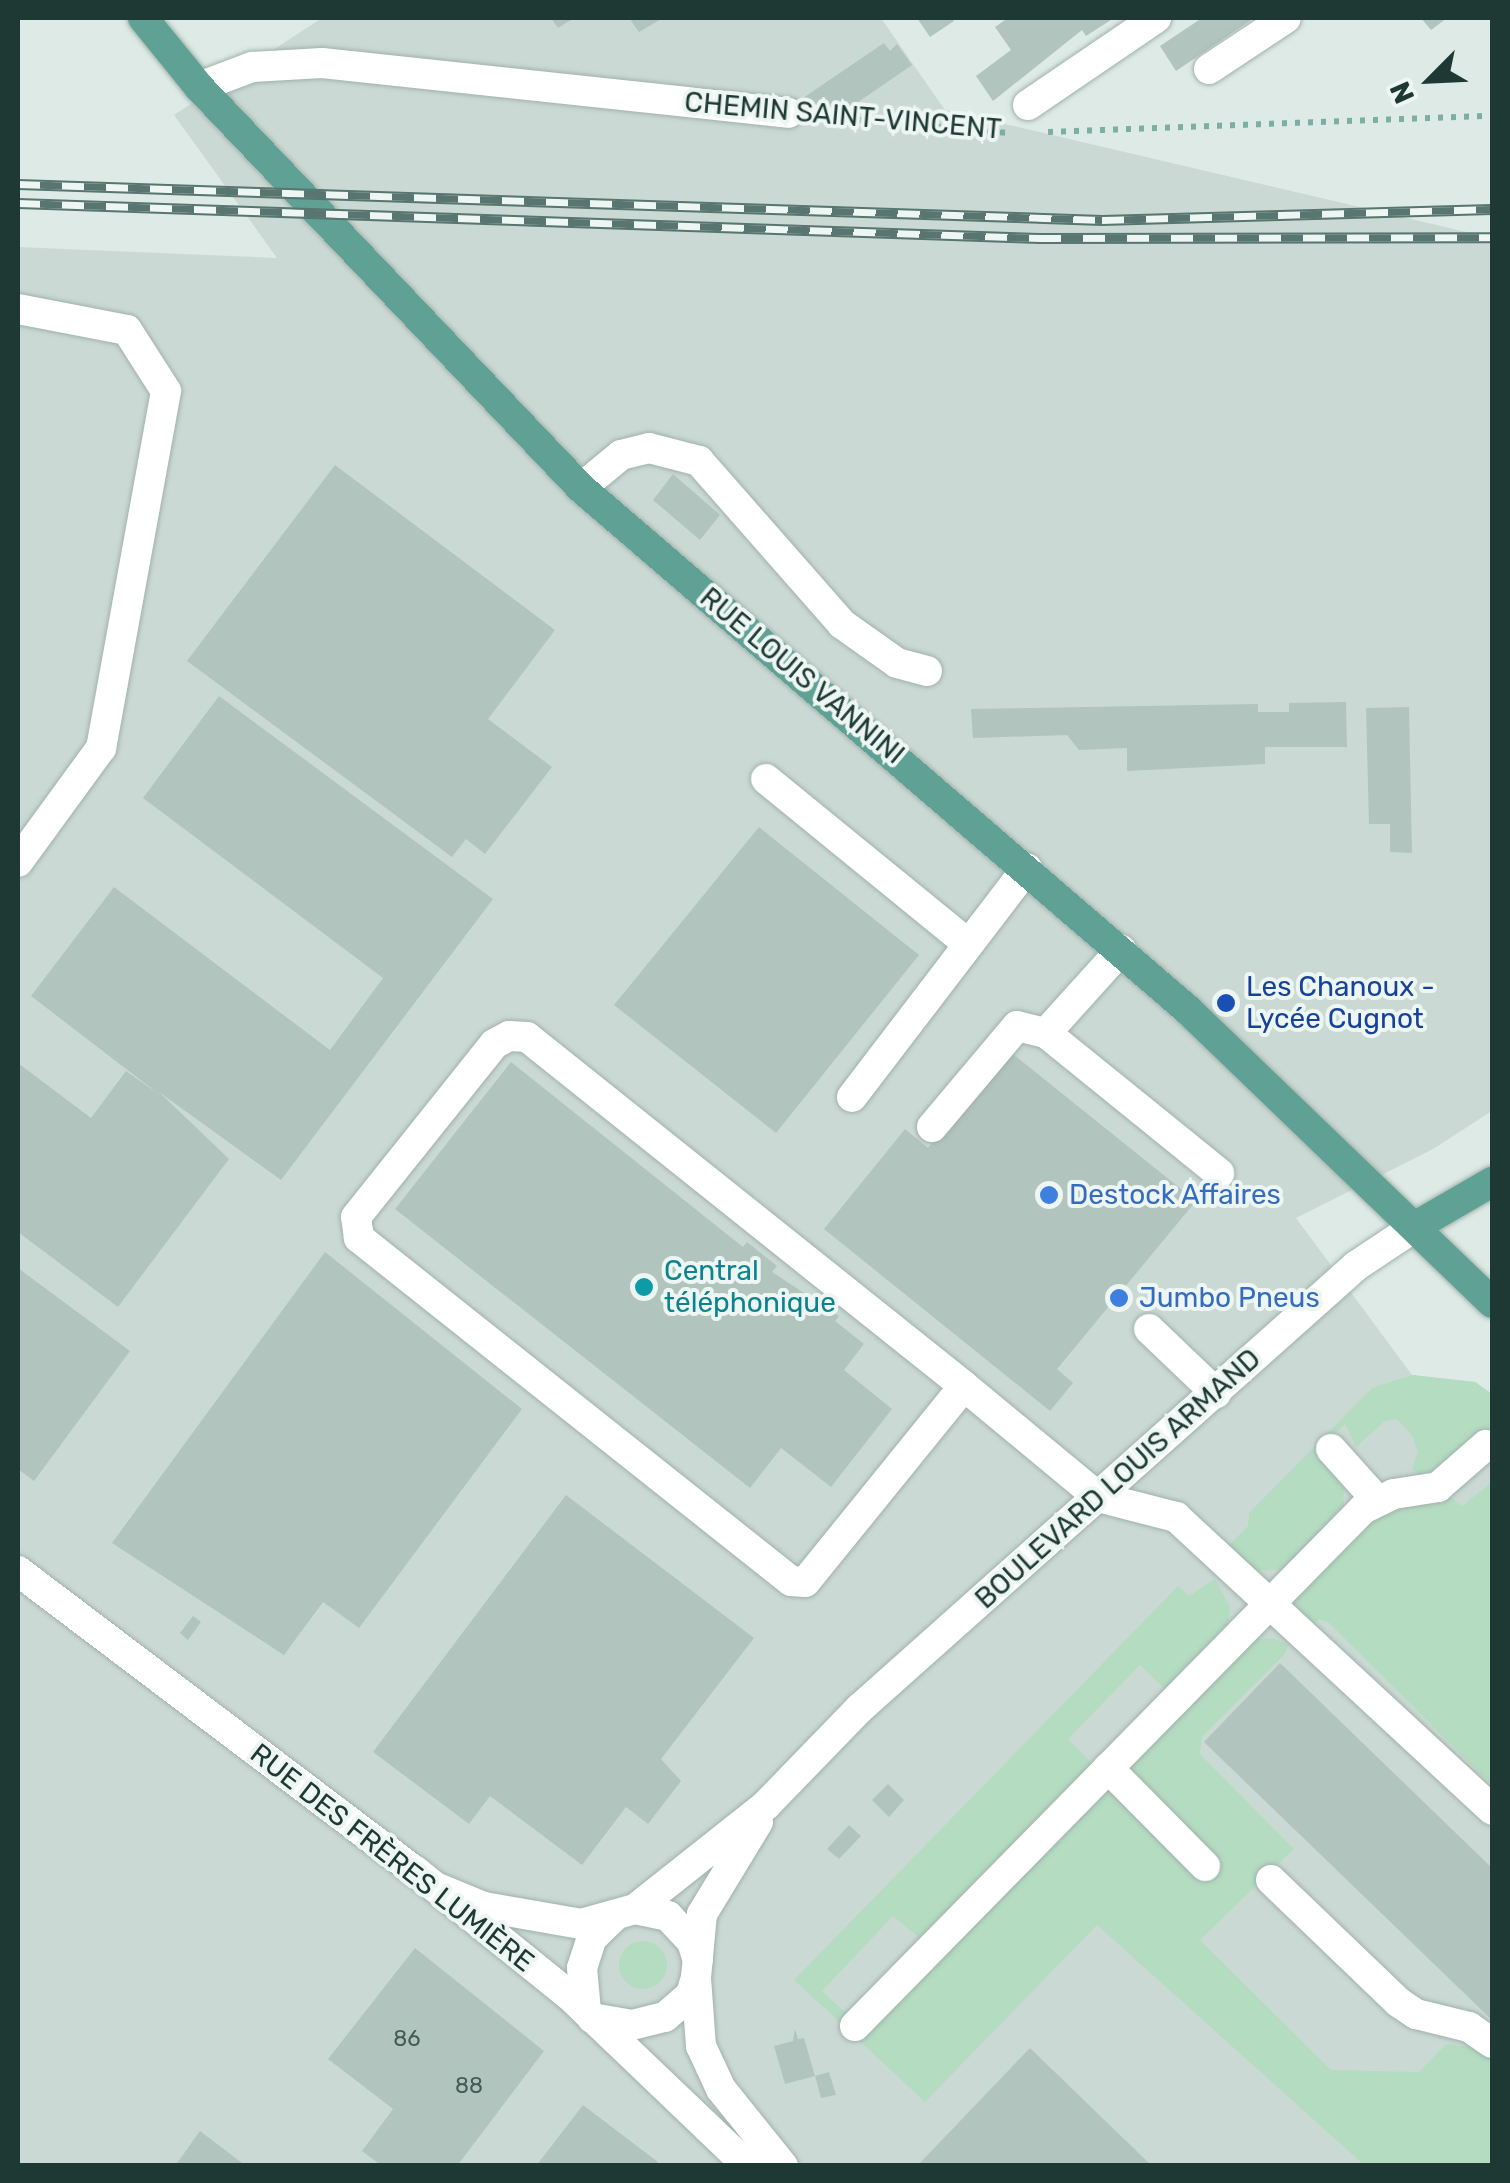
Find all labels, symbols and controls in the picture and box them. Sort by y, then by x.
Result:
north arrow [1380,30,1480,130]
text: N [1383,77,1421,108]
street label: CHEMIN SAINT-VINCENT [683,85,1003,147]
street label: RUE LOUIS VANNINI [693,580,911,772]
place label: Les Chanoux - Lycée Cugnot [1246,970,1435,1036]
marker: Les Chanoux - Lycée Cugnot [1215,992,1237,1014]
place label: Destock Affaires [1069,1178,1282,1212]
marker: Destock Affaires [1038,1184,1060,1206]
place label: Central téléphonique [664,1254,836,1320]
marker: Central téléphonique [633,1276,655,1298]
place label: Jumbo Pneus [1139,1281,1320,1315]
marker: Jumbo Pneus [1108,1287,1130,1309]
street label: BOULEVARD LOUIS ARMAND [968,1342,1268,1616]
street label: RUE DES FRÈRES LUMIÈRE [244,1737,540,1979]
house number: 86 [393,2026,421,2052]
house number: 88 [455,2073,483,2099]

